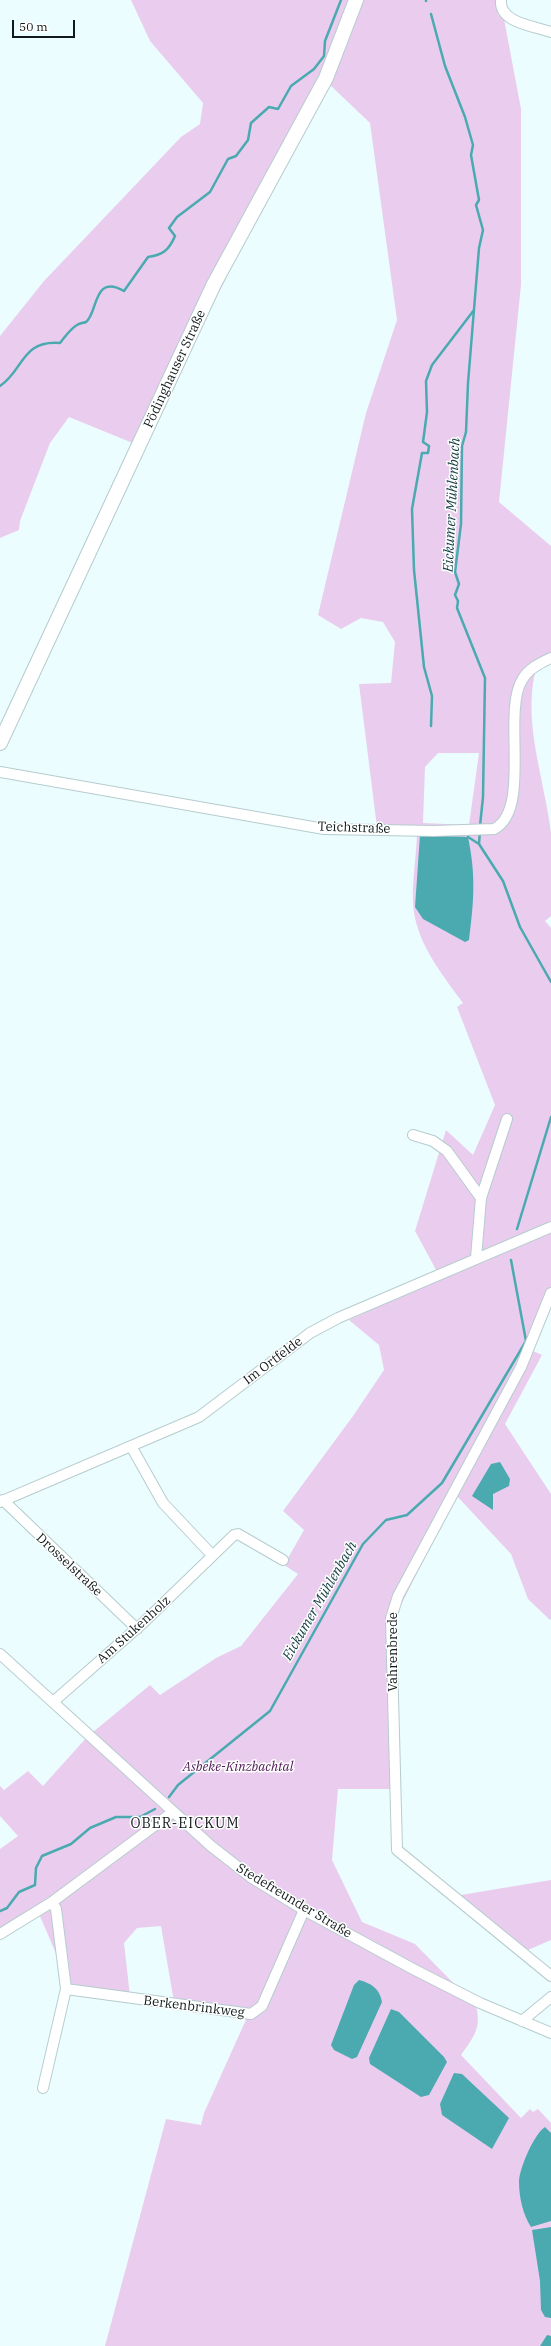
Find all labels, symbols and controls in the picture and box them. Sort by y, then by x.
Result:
scale bar [14,12,77,38]
text: 50 m [19,19,48,34]
street label: Pödinghauser Straße [141,308,209,430]
water label: Eickumer Mühlenbach [440,437,464,573]
street label: Teichstraße [317,819,391,837]
street label: Im Ortfelde [240,1334,306,1388]
street label: Drosselstraße [33,1530,105,1600]
water label: Eickumer Mühlenbach [279,1539,361,1663]
street label: Am Stukenholz [94,1593,174,1667]
street label: Vahrenbrede [385,1612,401,1692]
park label: Asbeke-Kinzbachtal [183,1759,293,1775]
district label: OBER-EICKUM [130,1816,240,1832]
street label: Stedefreunder Straße [234,1860,354,1942]
street label: Berkenbrinkweg [143,1993,245,2021]

